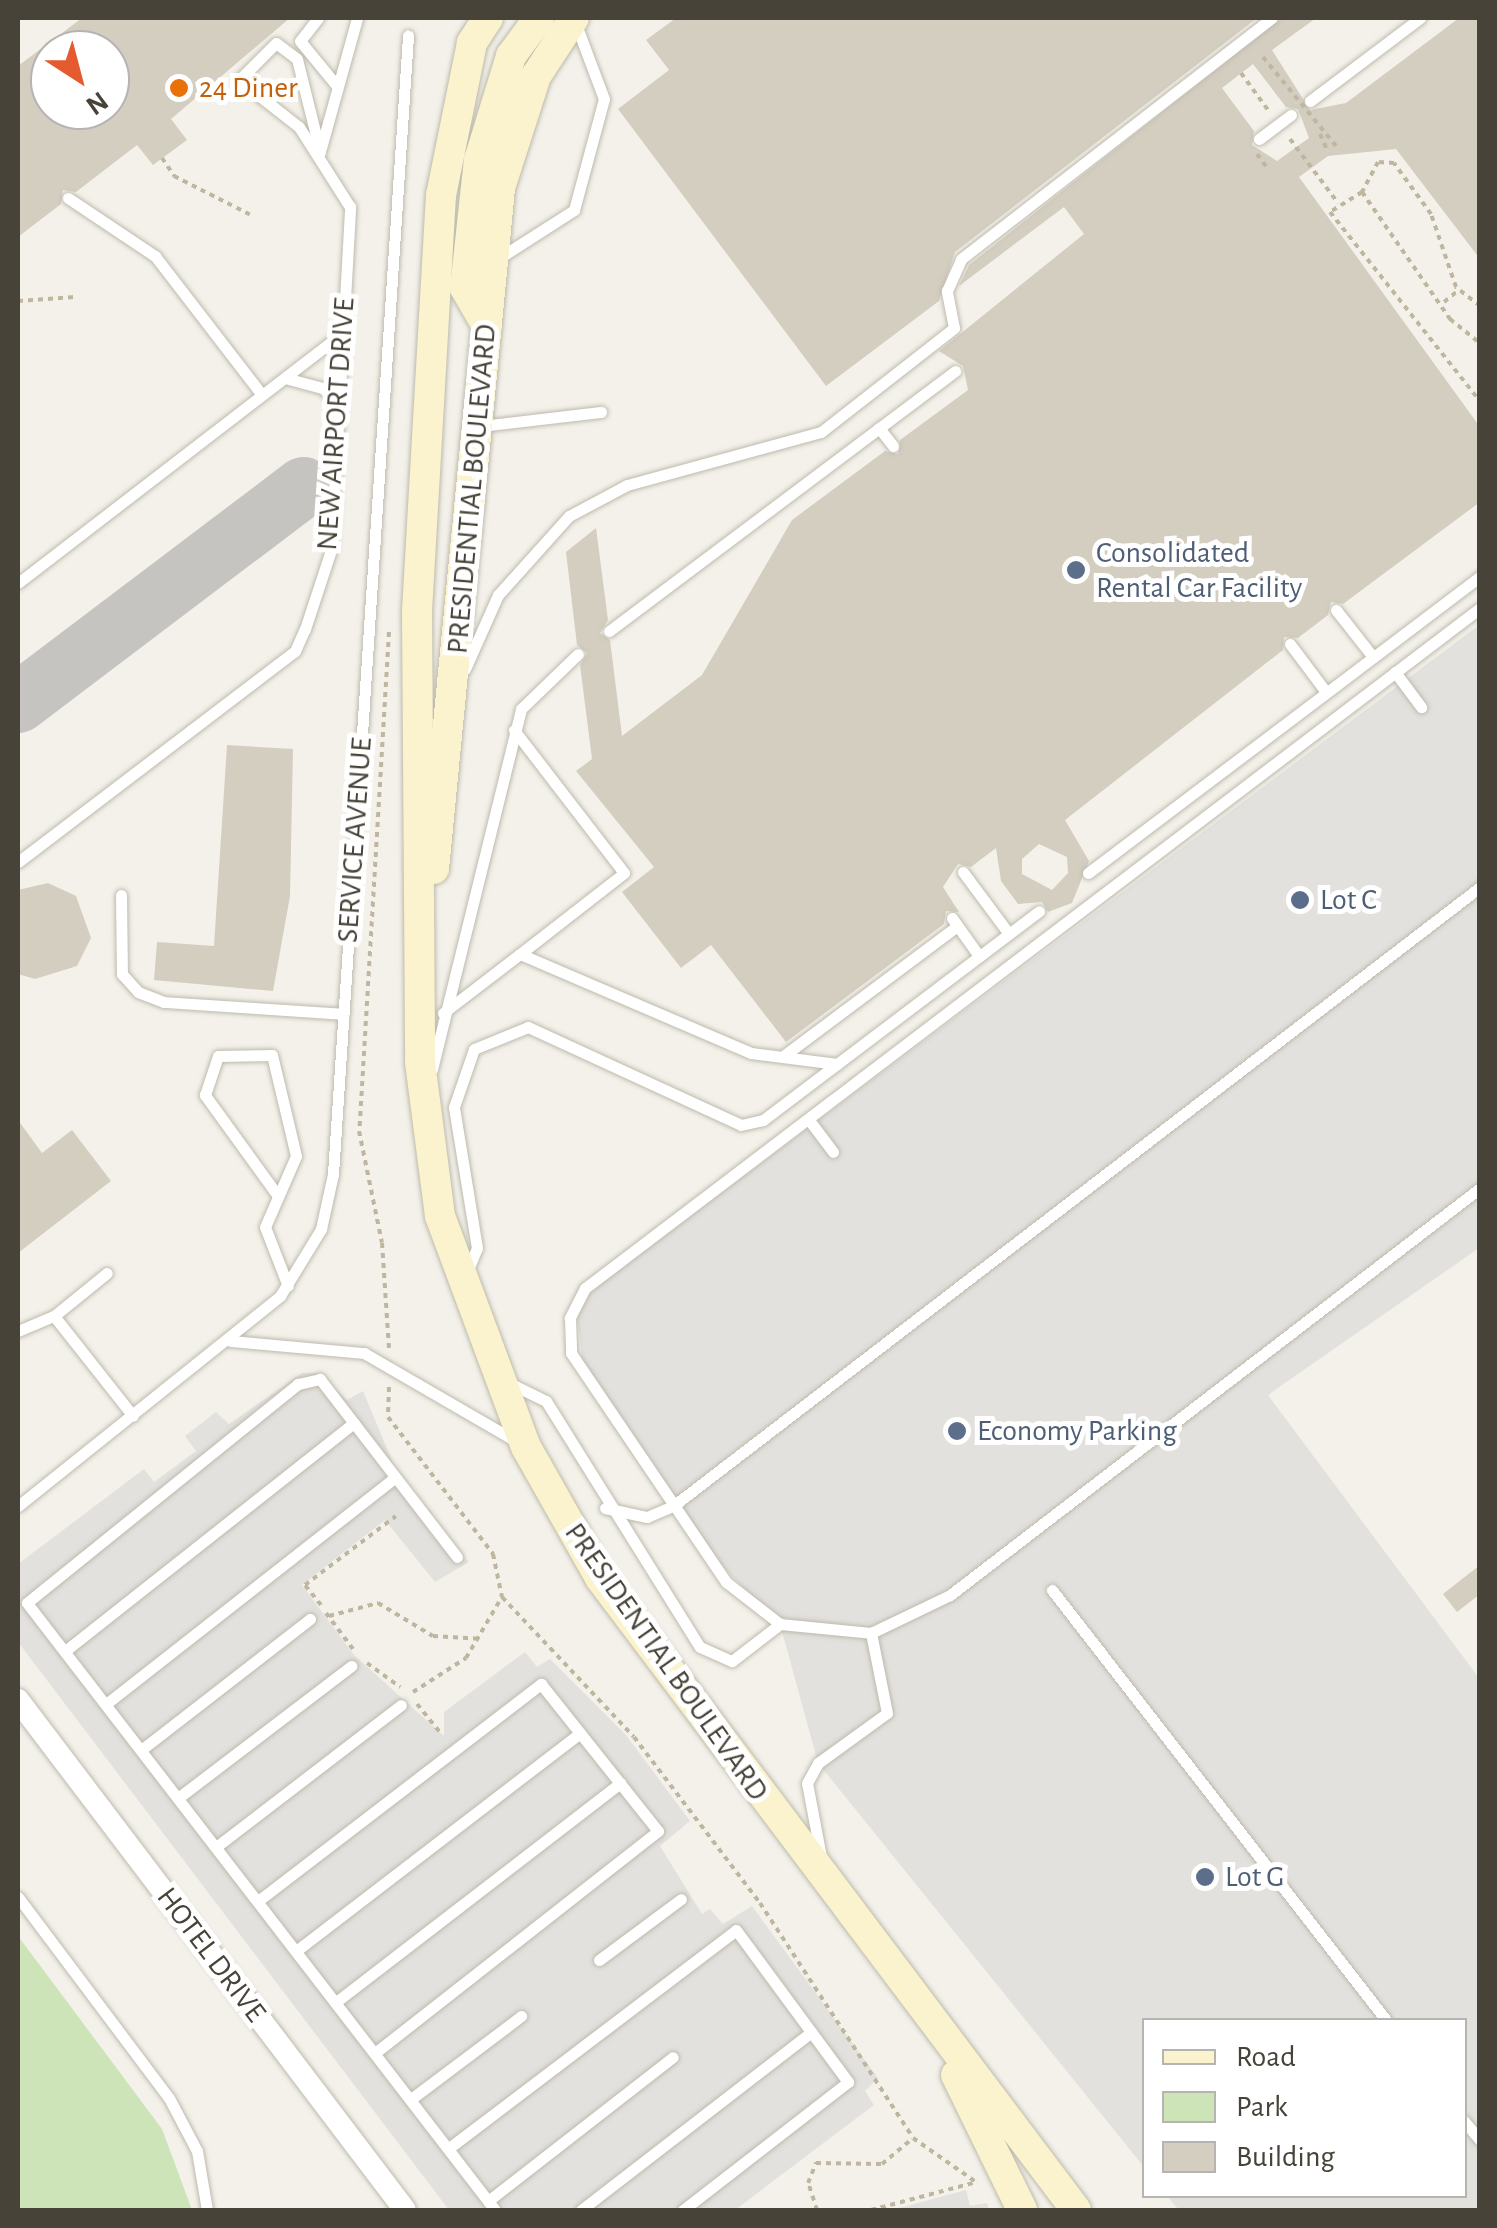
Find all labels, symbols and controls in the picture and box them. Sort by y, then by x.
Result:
north arrow [30,30,130,130]
place label: 24 Diner [199,70,298,106]
marker: 24 Diner [168,77,190,99]
text: N [80,86,113,120]
street label: NEW AIRPORT DRIVE [309,296,363,552]
street label: PRESIDENTIAL BOULEVARD [440,323,504,655]
place label: Consolidated Rental Car Facility [1096,535,1302,606]
marker: Consolidated Rental Car Facility [1065,559,1087,581]
street label: SERVICE AVENUE [330,736,380,944]
place label: Lot C [1320,882,1377,918]
marker: Lot C [1289,889,1311,911]
place label: Economy Parking [977,1413,1177,1449]
marker: Economy Parking [946,1420,968,1442]
street label: PRESIDENTIAL BOULEVARD [556,1516,776,1808]
place label: Lot G [1225,1859,1284,1895]
marker: Lot G [1194,1866,1216,1888]
street label: HOTEL DRIVE [149,1881,273,2029]
legend [1142,2018,1467,2198]
text: Road [1236,2042,1296,2072]
text: Park [1236,2092,1288,2122]
text: Building [1236,2142,1335,2172]

